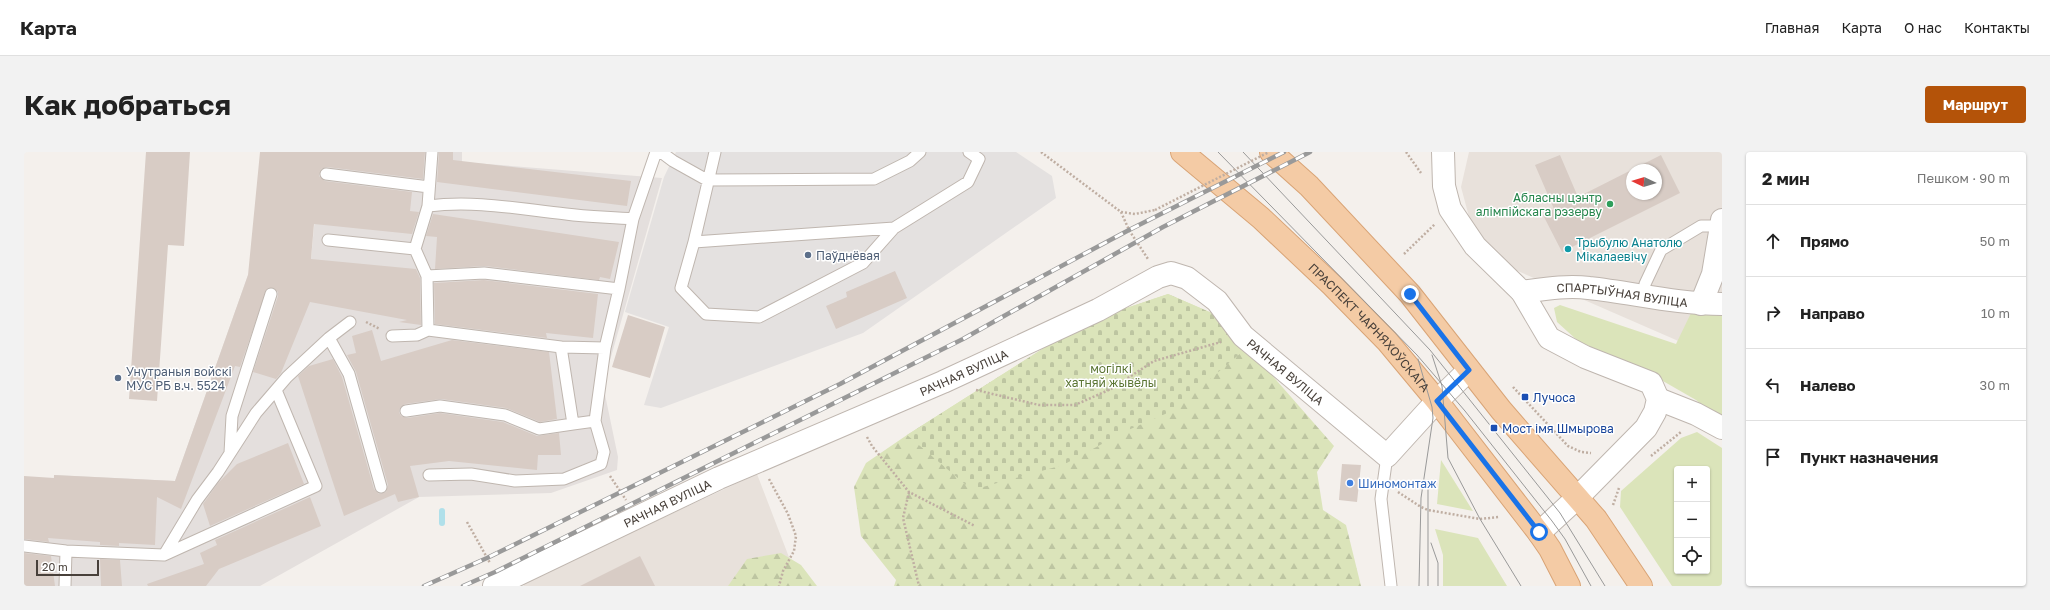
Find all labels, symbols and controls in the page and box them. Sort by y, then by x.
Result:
text: Карта [20,16,77,39]
text: Главная [1765,19,1819,36]
text: Карта [1841,19,1882,36]
text: О нас [1904,19,1942,36]
text: Контакты [1964,19,2030,36]
button: Маршрут [1925,86,2026,123]
text: Как добраться [24,88,231,121]
north arrow [1626,164,1662,200]
text: 2 мин [1762,168,1810,189]
text: Пешком · 90 m [1917,170,2010,186]
place label: Абласны цэнтр алімпійскага рэзерву [1476,190,1602,219]
marker: Абласны цэнтр алімпійскага рэзерву [1605,199,1615,209]
icon: ahead [1762,230,1784,252]
text: Прямо [1800,232,1849,250]
text: 50 m [1980,233,2010,249]
place label: Трыбулю Анатолю Мікалаевічу [1576,235,1682,264]
marker: Трыбулю Анатолю Мікалаевічу [1563,244,1573,254]
place label: Паўднёвая [816,248,880,263]
marker: Паўднёвая [803,250,813,260]
street label: ПРАСПЕКТ ЧАРНЯХОЎСКАГА [1306,260,1433,394]
street label: СПАРТЫЎНАЯ ВУЛІЦА [1556,279,1689,310]
route end [1401,285,1419,303]
icon: right [1762,302,1784,324]
text: Направо [1800,304,1865,322]
text: 10 m [1981,305,2010,321]
street label: РАЧНАЯ ВУЛІЦА [1244,335,1327,408]
street label: РАЧНАЯ ВУЛІЦА [917,345,1010,399]
park label: могілкі хатняй жывёлы [1065,361,1157,390]
place label: Унутраныя войскі МУС РБ в.ч. 5524 [126,364,232,393]
marker: Унутраныя войскі МУС РБ в.ч. 5524 [113,373,123,383]
icon: left [1762,374,1784,396]
text: Налево [1800,376,1856,394]
text: 30 m [1980,377,2010,393]
place label: Лучоса [1533,390,1576,405]
marker: Лучоса [1520,392,1530,402]
place label: Мост імя Шмырова [1502,421,1614,436]
marker: Мост імя Шмырова [1489,423,1499,433]
icon: arrive [1762,446,1784,468]
text: Пункт назначения [1800,448,1938,466]
map controls [1674,466,1710,574]
button: + [1674,466,1710,502]
street label: РАЧНАЯ ВУЛІЦА [621,475,713,530]
place label: Шиномонтаж [1358,476,1437,491]
marker: Шиномонтаж [1345,478,1355,488]
button: − [1674,502,1710,538]
route start [1530,523,1548,541]
button: locate [1674,538,1710,574]
scale bar [36,558,99,577]
text: 20 m [42,560,68,573]

